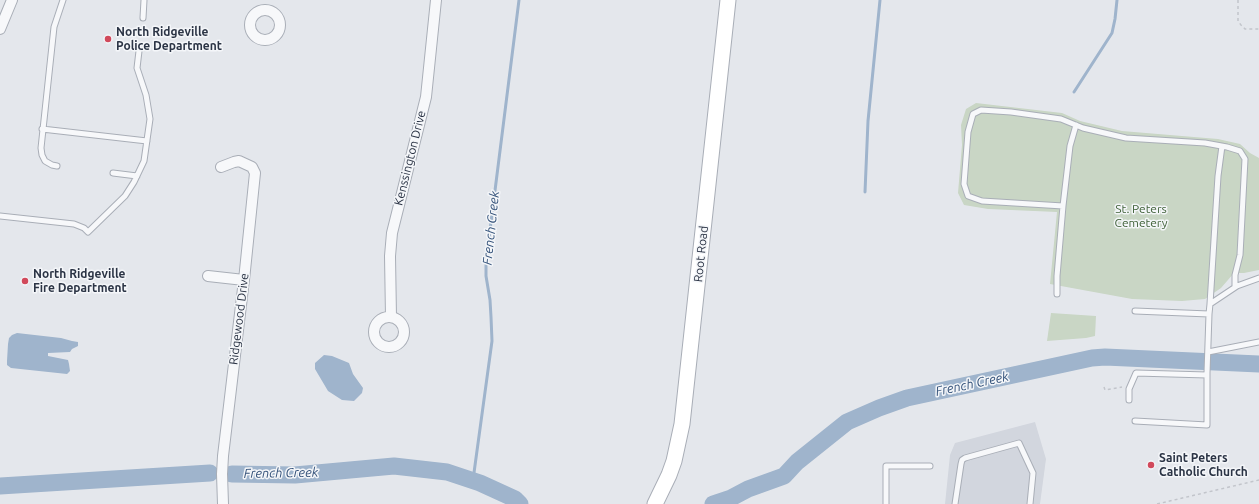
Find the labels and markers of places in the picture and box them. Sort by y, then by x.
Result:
place label: North Ridgeville Police Department [116,25,222,53]
marker: North Ridgeville Police Department [103,34,113,44]
place label: North Ridgeville Fire Department [33,267,127,295]
marker: North Ridgeville Fire Department [20,276,30,286]
place label: Saint Peters Catholic Church [1159,451,1248,479]
marker: Saint Peters Catholic Church [1146,460,1156,470]

